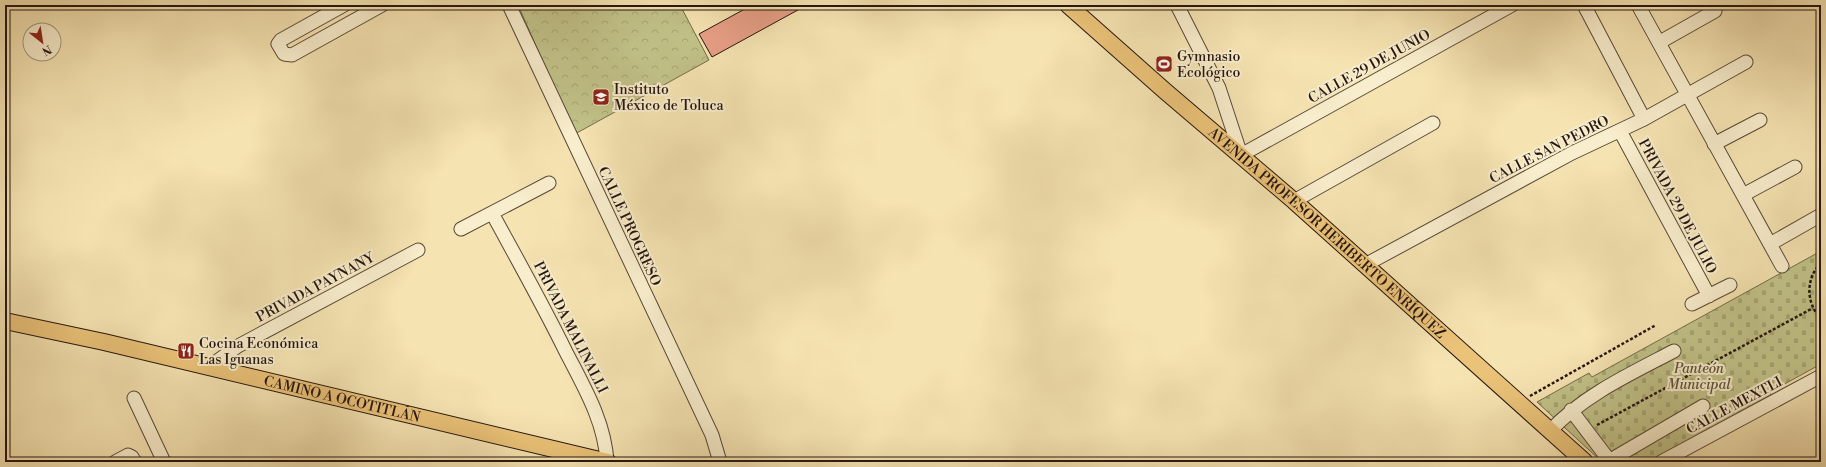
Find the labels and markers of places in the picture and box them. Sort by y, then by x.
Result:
place label: Gymnasio Ecológico [1177,48,1241,82]
sports icon: Gymnasio Ecológico [1154,54,1174,74]
place label: Instituto México de Toluca [614,81,724,115]
school or university icon: Instituto México de Toluca [591,87,611,107]
place label: Cocina Económica Las Iguanas [199,335,319,369]
restaurant icon: Cocina Económica Las Iguanas [176,341,196,361]

